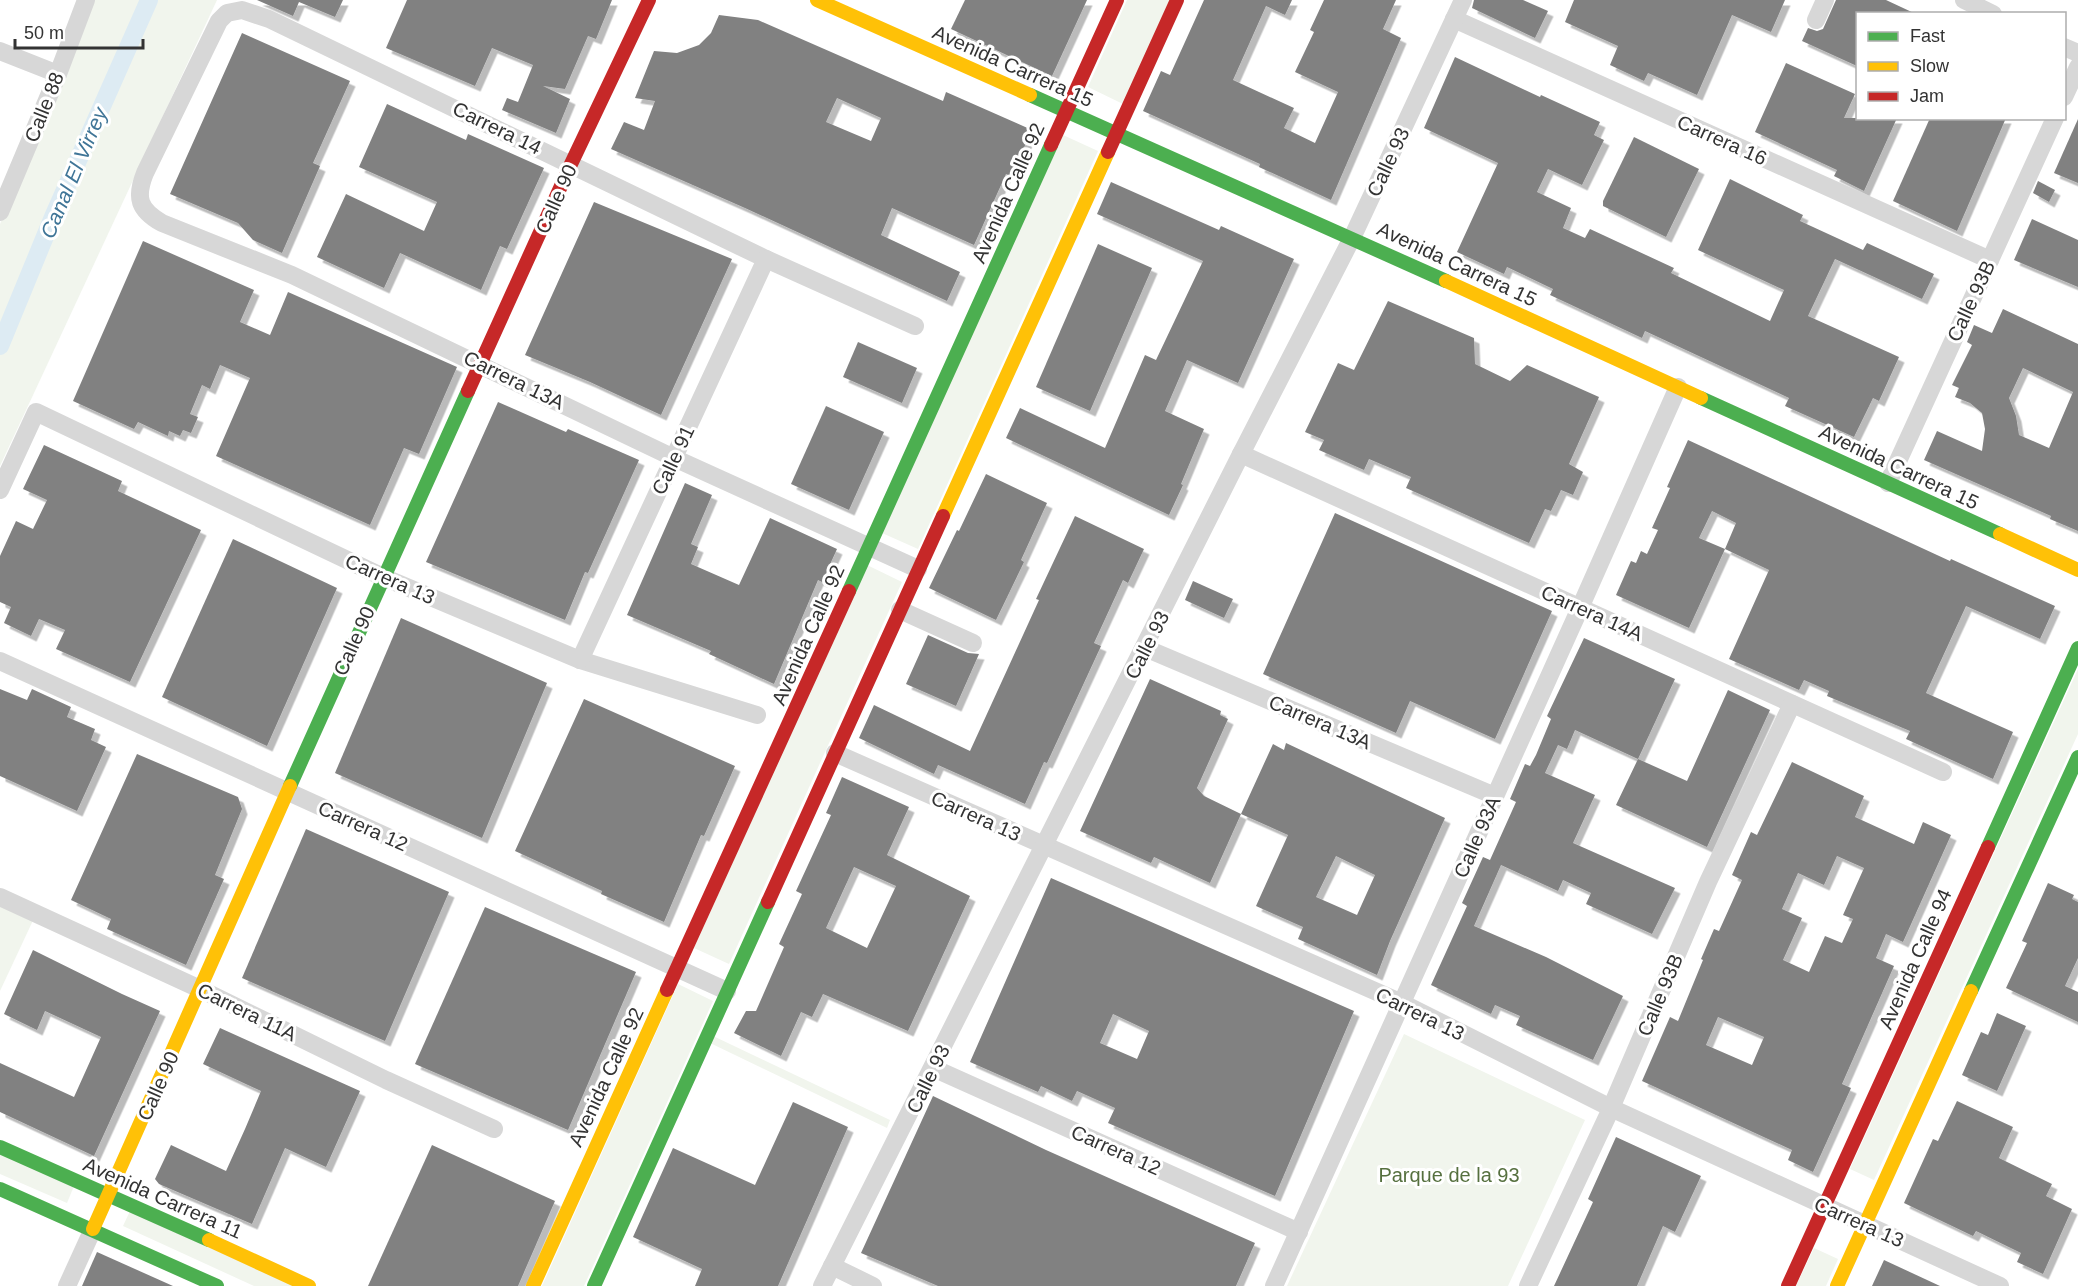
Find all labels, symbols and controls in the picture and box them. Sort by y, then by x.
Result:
scale bar [15,12,142,50]
legend [1856,12,2066,120]
street label: Avenida Carrera 15 [929,21,1097,111]
text: 50 m [24,23,64,43]
text: Fast [1910,26,1945,46]
text: Slow [1910,56,1950,76]
street label: Calle 88 [20,69,68,145]
text: Jam [1910,86,1944,106]
street label: Carrera 14 [449,97,545,159]
water label: Canal El Virrey [36,103,112,242]
street label: Carrera 16 [1674,111,1770,169]
street label: Avenida Calle 92 [967,120,1049,266]
street label: Calle 93 [1363,124,1413,200]
street label: Calle 90 [531,161,581,237]
street label: Avenida Carrera 15 [1374,217,1540,311]
street label: Calle 93B [1943,257,1999,345]
street label: Carrera 13A [460,346,568,414]
street label: Avenida Carrera 15 [1816,420,1982,514]
street label: Calle 91 [648,422,698,498]
street label: Carrera 13 [342,550,438,608]
street label: Avenida Calle 92 [767,562,849,708]
street label: Carrera 14A [1538,581,1647,645]
street label: Calle 90 [329,603,379,679]
street label: Calle 93 [1121,607,1173,683]
street label: Carrera 13A [1266,691,1375,754]
street label: Carrera 13 [928,787,1024,845]
street label: Calle 93A [1449,792,1505,881]
street label: Carrera 12 [315,797,411,855]
street label: Avenida Calle 94 [1874,886,1956,1032]
street label: Calle 93B [1633,951,1687,1039]
street label: Carrera 11A [194,979,301,1046]
street label: Carrera 13 [1372,983,1468,1045]
street label: Avenida Calle 92 [564,1004,648,1150]
street label: Calle 93 [902,1041,954,1117]
street label: Calle 90 [133,1048,183,1124]
street label: Carrera 12 [1068,1121,1164,1179]
street label: Avenida Carrera 11 [80,1153,246,1243]
park label: Parque de la 93 [1378,1164,1520,1186]
street label: Carrera 13 [1811,1193,1907,1251]

